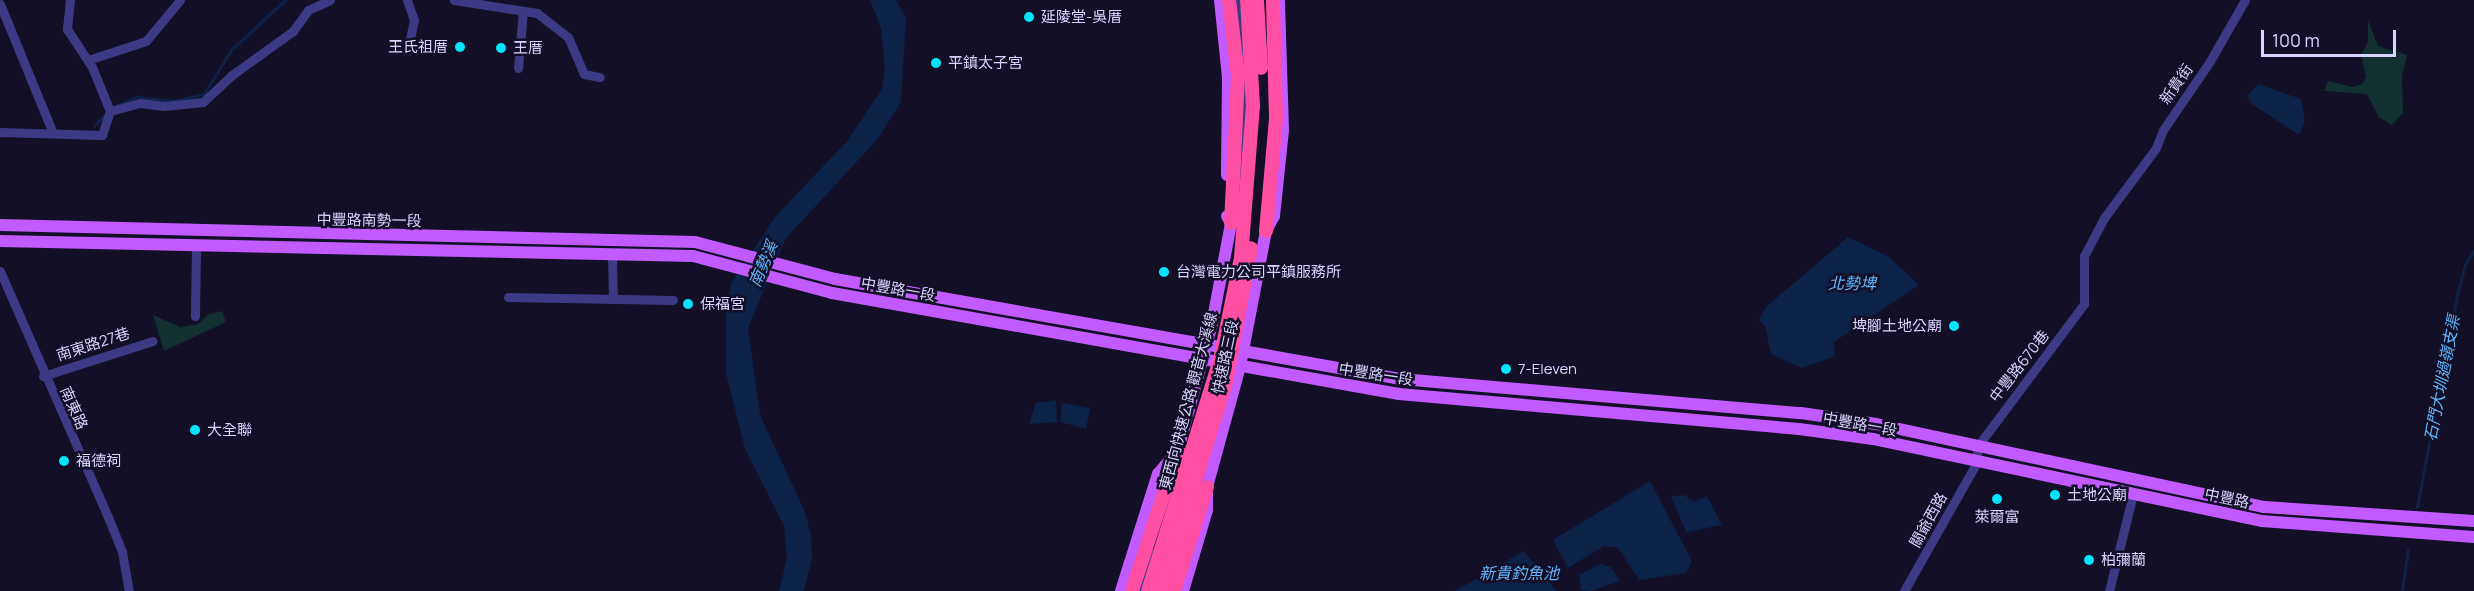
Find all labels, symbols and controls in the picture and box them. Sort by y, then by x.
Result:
place label: 延陵堂-吳厝 [1041,8,1122,26]
marker: 延陵堂-吳厝 [1022,10,1036,24]
scale bar [2264,18,2399,56]
text: 100 m [2272,28,2320,52]
place label: 王氏祖厝 [388,38,448,56]
place label: 王厝 [513,39,543,57]
marker: 王氏祖厝 [453,40,467,54]
marker: 王厝 [494,41,508,55]
place label: 平鎮太子宮 [948,54,1023,72]
marker: 平鎮太子宮 [929,56,943,70]
street label: 新貴街 [2156,60,2196,108]
street label: 中豐路南勢一段 [316,210,422,230]
water label: 南勢溪 [745,238,781,290]
place label: 台灣電力公司平鎮服務所 [1176,263,1341,281]
marker: 台灣電力公司平鎮服務所 [1157,265,1171,279]
water label: 北勢埤 [1828,273,1876,293]
street label: 中豐路一段 [860,274,936,304]
place label: 保福宮 [700,295,745,313]
marker: 保福宮 [681,297,695,311]
street label: 東西向快速公路 觀音大溪線 [1156,310,1220,492]
water label: 石門大圳過嶺支渠 [2420,313,2464,443]
place label: 埤腳土地公廟 [1852,317,1942,335]
street label: 快速路三段 [1208,318,1242,396]
marker: 埤腳土地公廟 [1947,319,1961,333]
street label: 南東路27巷 [54,324,132,364]
street label: 中豐路670巷 [1985,327,2053,405]
street label: 中豐路一段 [1338,359,1414,389]
place label: 7-Eleven [1518,360,1577,378]
marker: 7-Eleven [1499,362,1513,376]
street label: 南東路 [57,384,91,432]
street label: 中豐路一段 [1822,409,1898,439]
place label: 大全聯 [207,421,252,439]
marker: 大全聯 [188,423,202,437]
place label: 福德祠 [76,452,121,470]
marker: 福德祠 [57,454,71,468]
street label: 中豐路 [2203,485,2251,511]
place label: 土地公廟 [2067,486,2127,504]
marker: 土地公廟 [2048,488,2062,502]
street label: 關爺西路 [1906,489,1950,551]
marker: 萊爾富 [1990,492,2004,506]
place label: 萊爾富 [1975,508,2019,526]
place label: 柏彌蘭 [2101,551,2146,569]
marker: 柏彌蘭 [2082,553,2096,567]
water label: 新貴釣魚池 [1479,563,1559,583]

